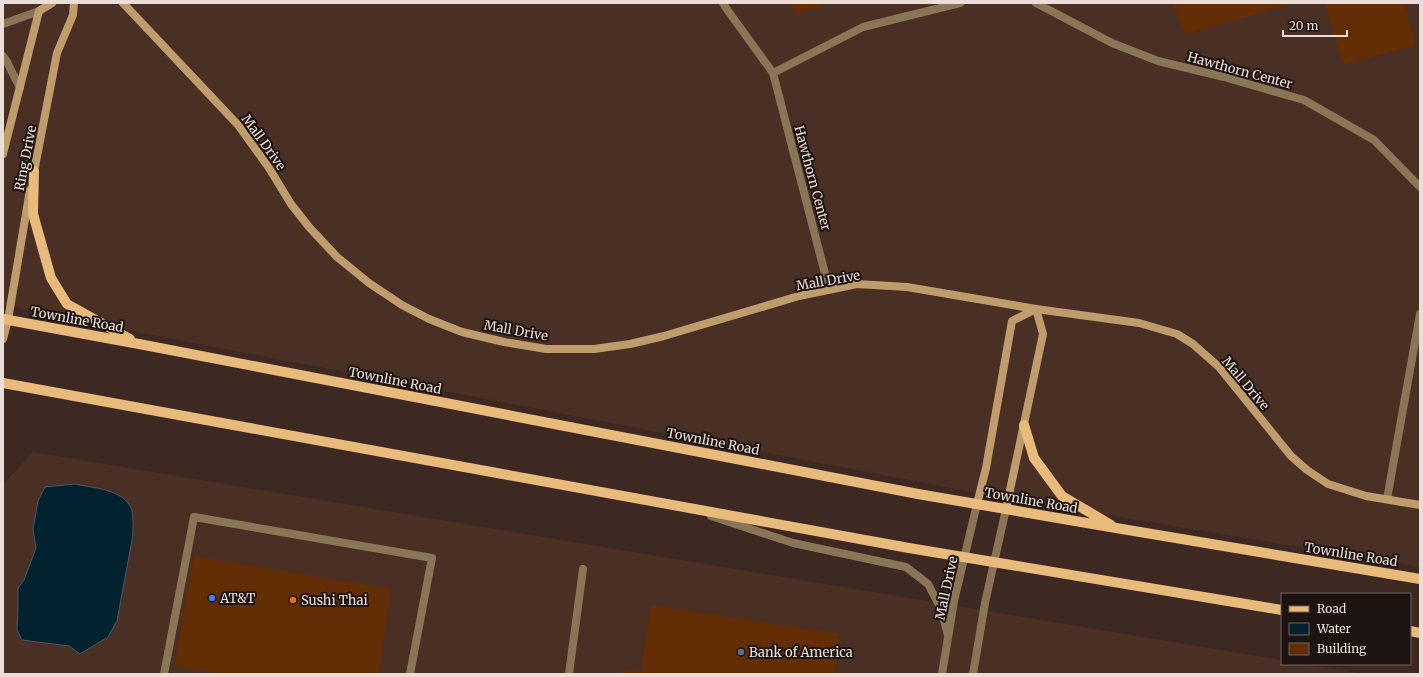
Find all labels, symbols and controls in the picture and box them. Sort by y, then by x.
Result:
scale bar [1283,12,1347,38]
text: 20 m [1289,18,1318,33]
street label: Hawthorn Center [1185,48,1294,93]
street label: Mall Drive [238,111,290,174]
street label: Ring Drive [11,124,40,192]
street label: Hawthorn Center [790,124,835,233]
street label: Mall Drive [795,266,862,294]
street label: Townline Road [29,303,125,336]
street label: Mall Drive [483,316,550,345]
street label: Mall Drive [1218,353,1273,414]
street label: Townline Road [347,363,443,398]
street label: Townline Road [665,424,761,459]
street label: Townline Road [983,484,1079,517]
street label: Townline Road [1303,539,1399,570]
street label: Mall Drive [931,554,962,622]
place label: AT&T [219,590,255,607]
place label: Sushi Thai [301,592,368,609]
marker: AT&T [207,593,217,603]
legend [1281,593,1411,665]
marker: Sushi Thai [288,595,298,605]
text: Road [1317,601,1346,616]
text: Water [1316,621,1352,636]
text: Building [1317,641,1367,656]
place label: Bank of America [749,644,853,661]
marker: Bank of America [736,647,746,657]

